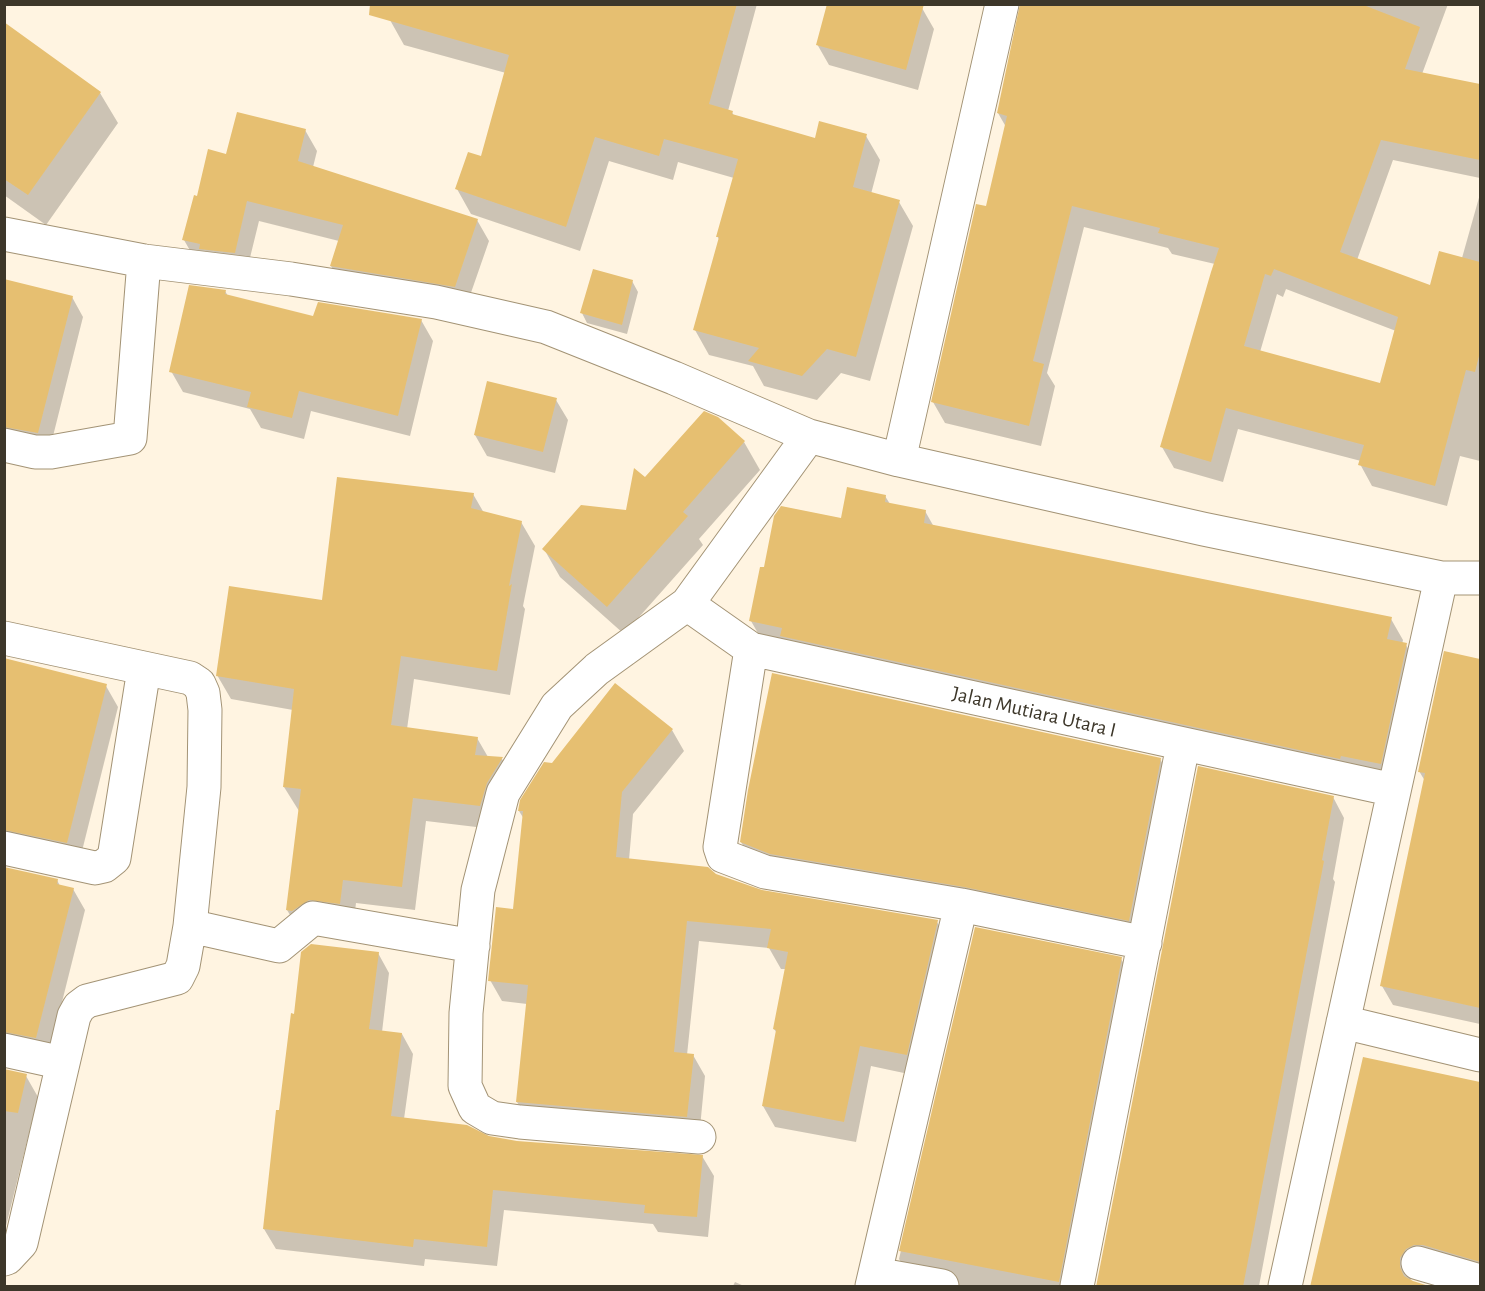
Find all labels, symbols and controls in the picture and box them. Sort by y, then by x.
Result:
street label: Jalan Mutiara Utara I [950,681,1118,743]

